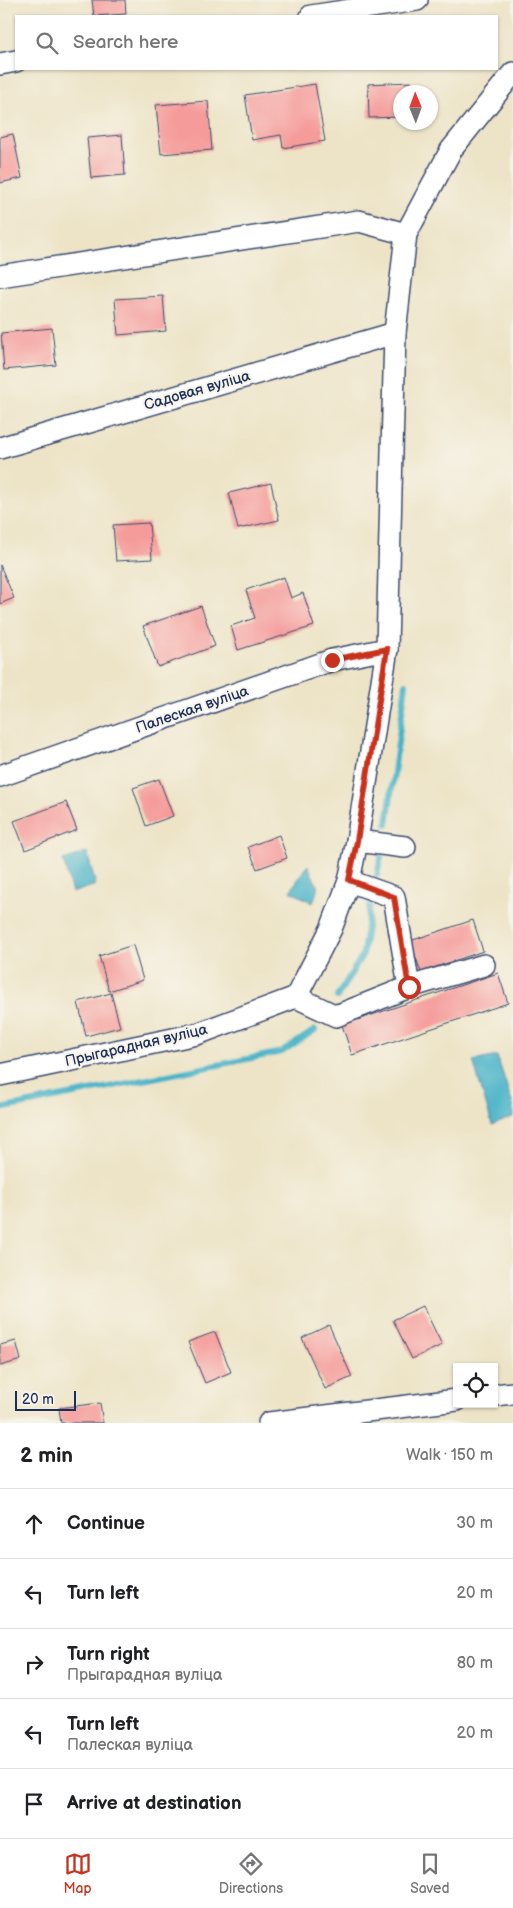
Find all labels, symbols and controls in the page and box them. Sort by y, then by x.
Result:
search box [15,15,498,70]
icon: search [33,29,61,57]
text: Search here [73,31,178,54]
north arrow [393,85,438,130]
street label: Садовая вуліца [142,366,253,415]
route end [321,649,344,672]
street label: Палеская вуліца [133,681,251,738]
route start [398,976,421,999]
street label: Прыгарадная вуліца [63,1020,209,1071]
map controls [453,1363,498,1408]
button: locate [453,1363,498,1408]
scale bar [15,1388,76,1411]
text: 20 m [22,1391,54,1408]
text: 2 min [20,1443,73,1468]
text: Walk · 150 m [406,1446,493,1465]
icon: ahead [20,1510,48,1538]
text: Continue [67,1512,145,1535]
text: 30 m [456,1514,493,1533]
icon: left [20,1580,48,1608]
text: Turn left [67,1582,139,1605]
text: 20 m [457,1584,493,1603]
text: Turn right [67,1643,150,1666]
icon: right [20,1650,48,1678]
text: 80 m [457,1654,493,1673]
text: Прыгарадная вуліца [67,1666,222,1685]
text: Turn left [67,1713,139,1736]
icon: left [20,1720,48,1748]
text: 20 m [457,1724,493,1743]
text: Палеская вуліца [67,1736,193,1755]
icon: arrive [20,1790,48,1818]
text: Arrive at destination [67,1792,242,1815]
tab: Map [64,1850,92,1897]
tab: Directions [219,1850,283,1897]
tab: Saved [410,1850,449,1897]

